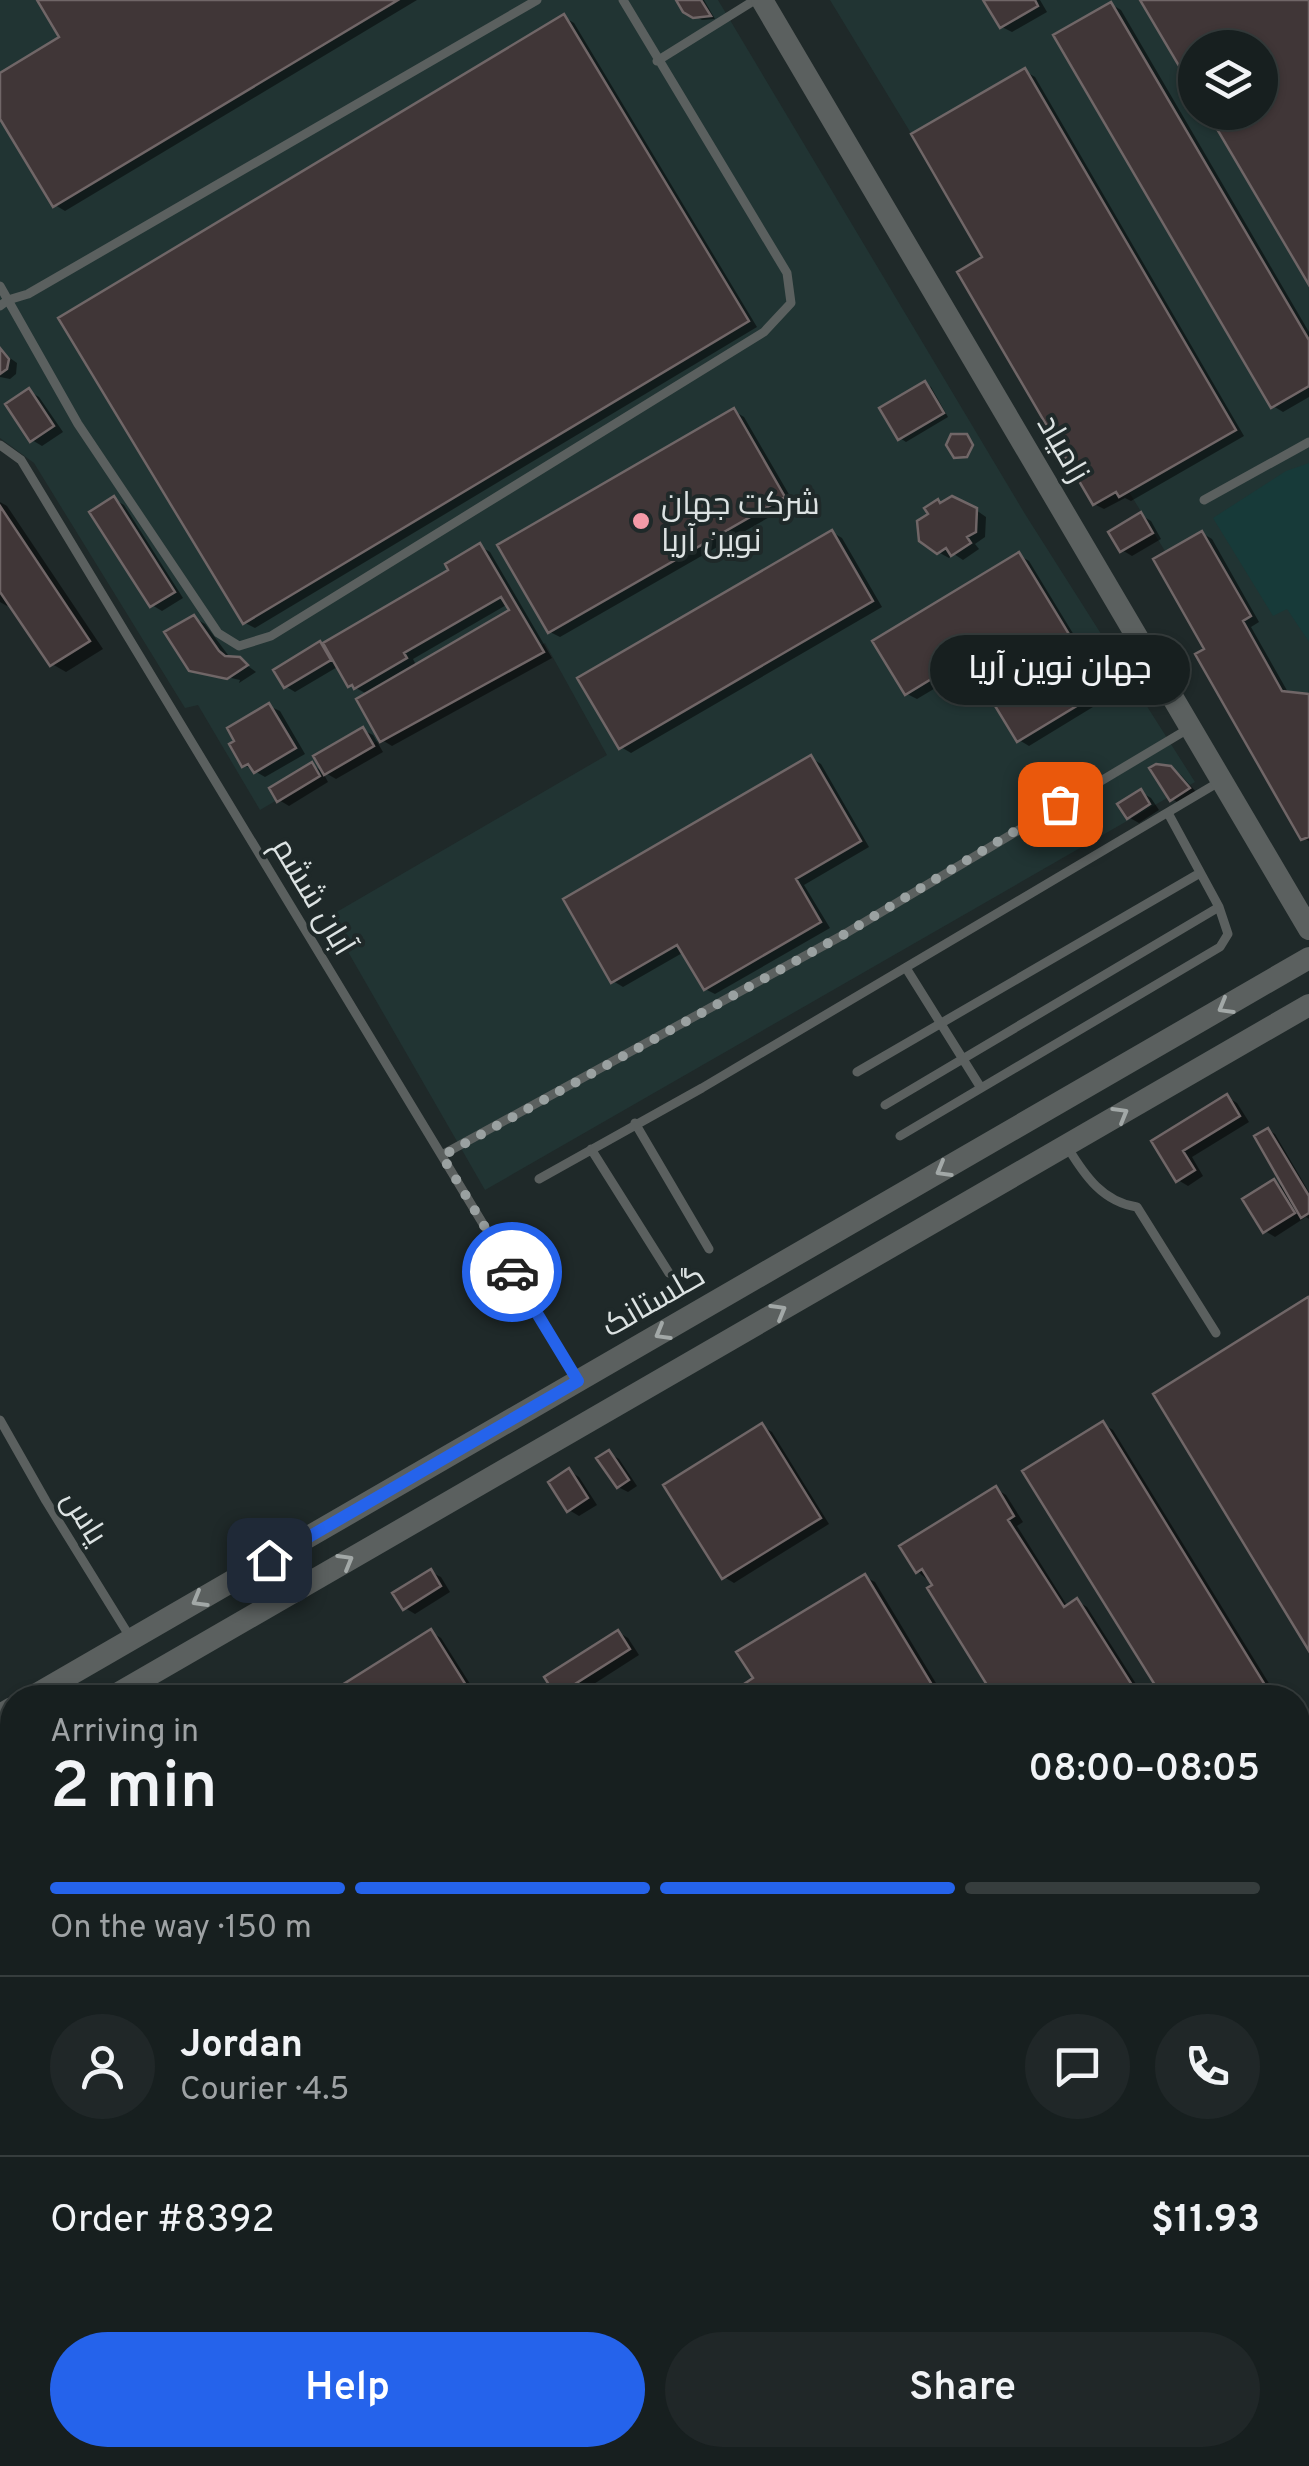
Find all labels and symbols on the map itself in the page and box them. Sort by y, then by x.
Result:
street label: زامیاد [1026,408,1097,491]
place label: شرکت جهان نوین آریا [661,486,820,563]
marker: شرکت جهان نوین آریا [630,510,652,532]
callout: جهان نوین آریا [930,634,1190,704]
pin [1018,762,1103,847]
street label: آبان ششم [261,831,362,964]
one-way arrow [1217,995,1235,1014]
one-way arrow [1110,1107,1128,1126]
one-way arrow [936,1158,954,1177]
courier [462,1222,562,1322]
street label: گلستانک [596,1257,713,1348]
one-way arrow [768,1304,786,1324]
one-way arrow [655,1320,673,1340]
street label: یاس [50,1484,115,1554]
pin [227,1518,312,1603]
one-way arrow [335,1554,353,1574]
one-way arrow [191,1588,209,1608]

